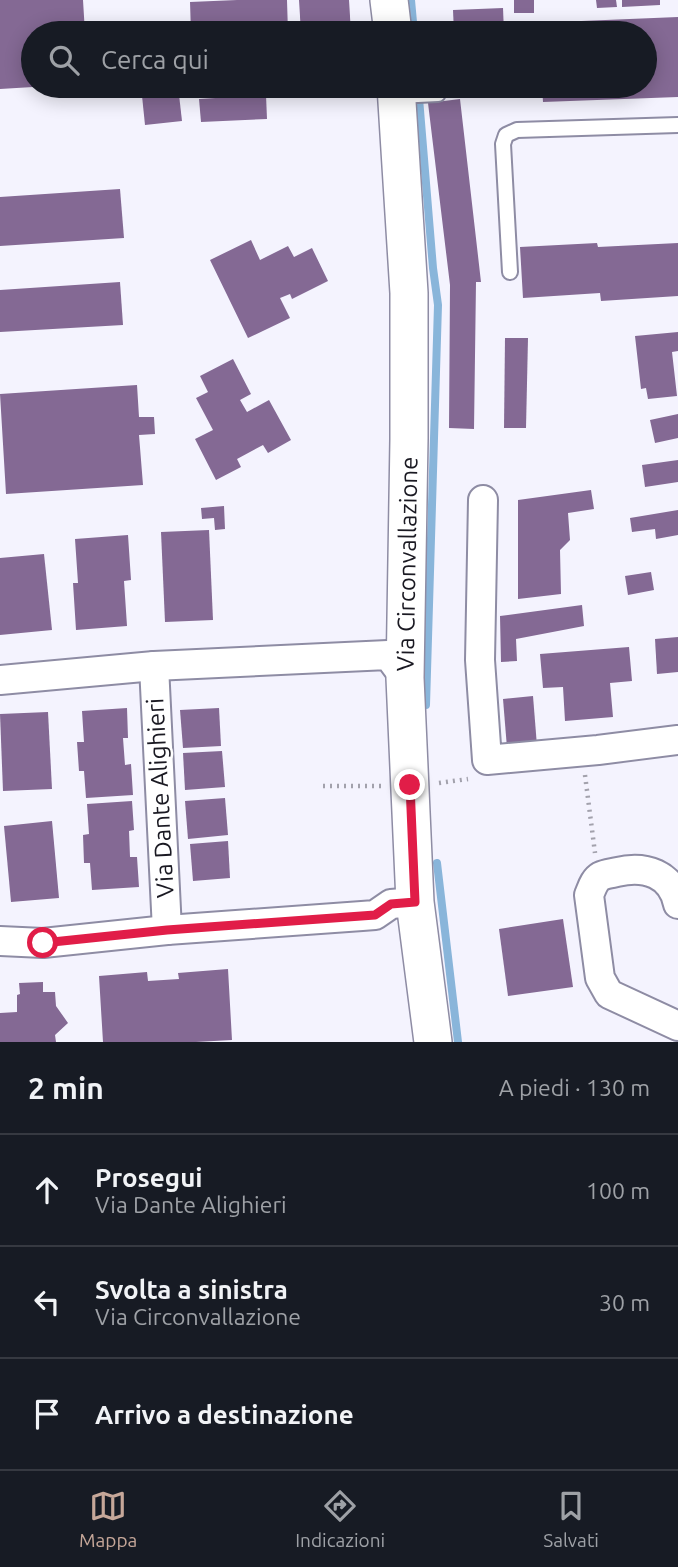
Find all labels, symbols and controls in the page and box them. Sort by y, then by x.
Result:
search box [21,21,657,98]
icon: search [45,41,83,79]
text: Cerca qui [101,45,209,74]
street label: Via Circonvallazione [392,456,422,672]
street label: Via Dante Alighieri [141,697,179,899]
route end [394,769,425,800]
route start [27,927,58,958]
text: 2 min [28,1071,104,1105]
text: A piedi · 130 m [499,1075,650,1100]
text: Prosegui [95,1163,203,1192]
icon: ahead [28,1171,66,1209]
text: 100 m [586,1178,650,1203]
text: Via Dante Alighieri [95,1192,287,1217]
text: Svolta a sinistra [95,1275,288,1304]
icon: left [28,1283,66,1321]
text: 30 m [599,1290,650,1315]
text: Via Circonvallazione [95,1304,301,1329]
icon: arrive [28,1395,66,1433]
text: Arrivo a destinazione [95,1400,354,1429]
tab: Mappa [79,1487,137,1551]
tab: Indicazioni [295,1487,385,1551]
tab: Salvati [543,1487,599,1551]

